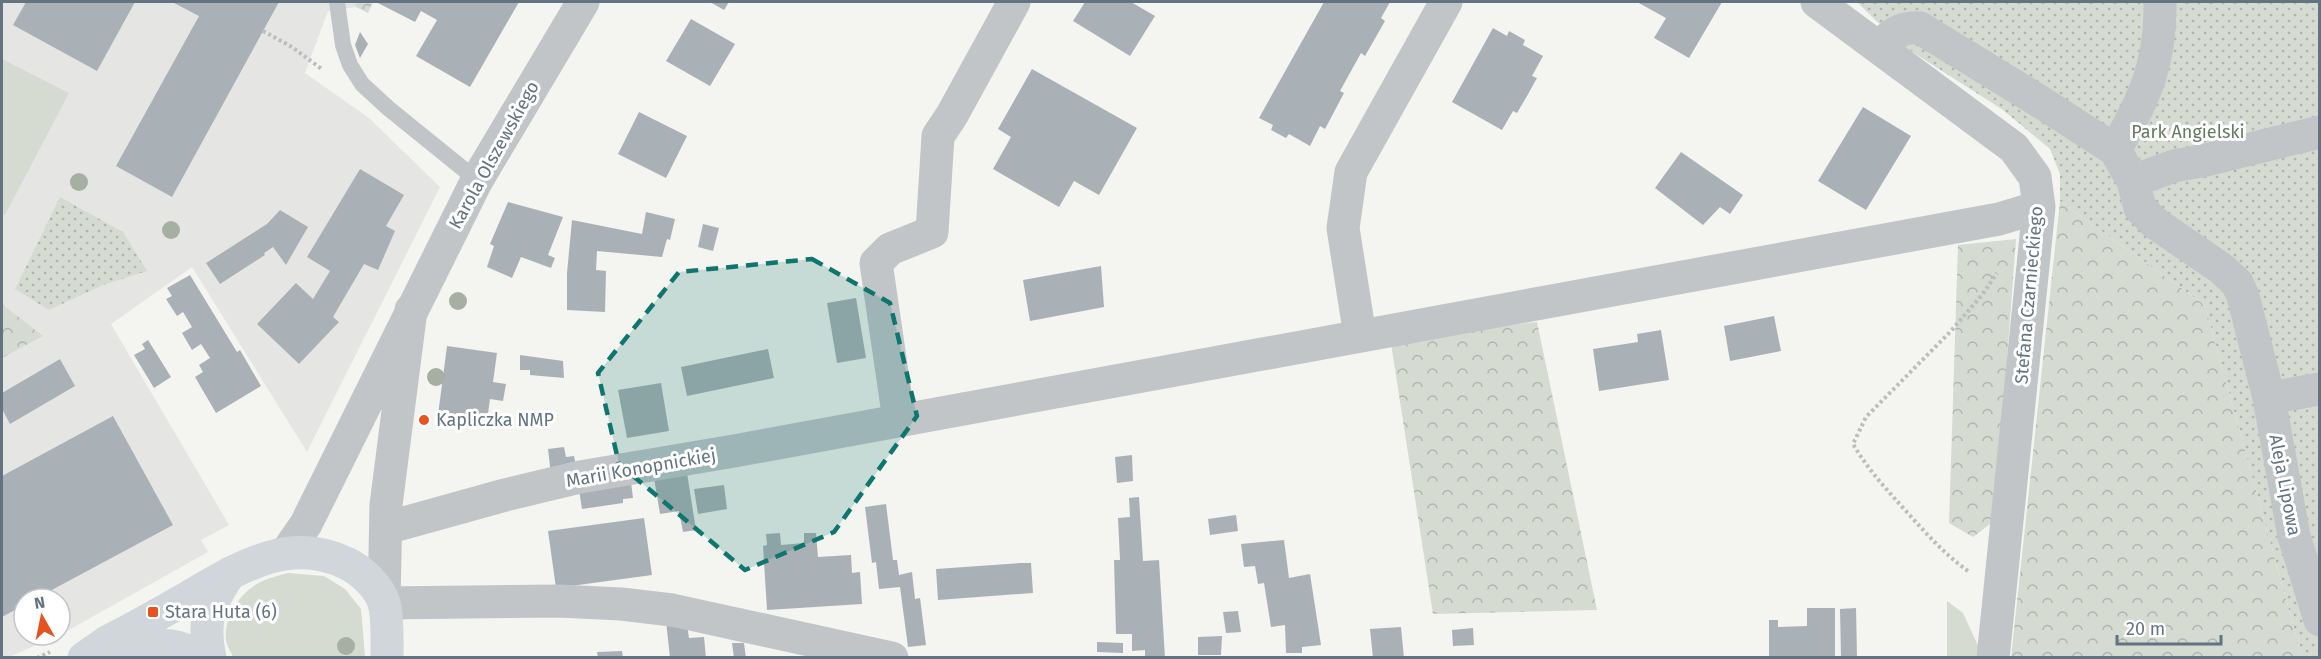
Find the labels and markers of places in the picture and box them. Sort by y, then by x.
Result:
place label: Kapliczka NMP [436,409,554,431]
marker: Kapliczka NMP [417,413,431,427]
place label: Stara Huta (6) [165,601,277,623]
marker: Stara Huta (6) [146,605,160,619]

